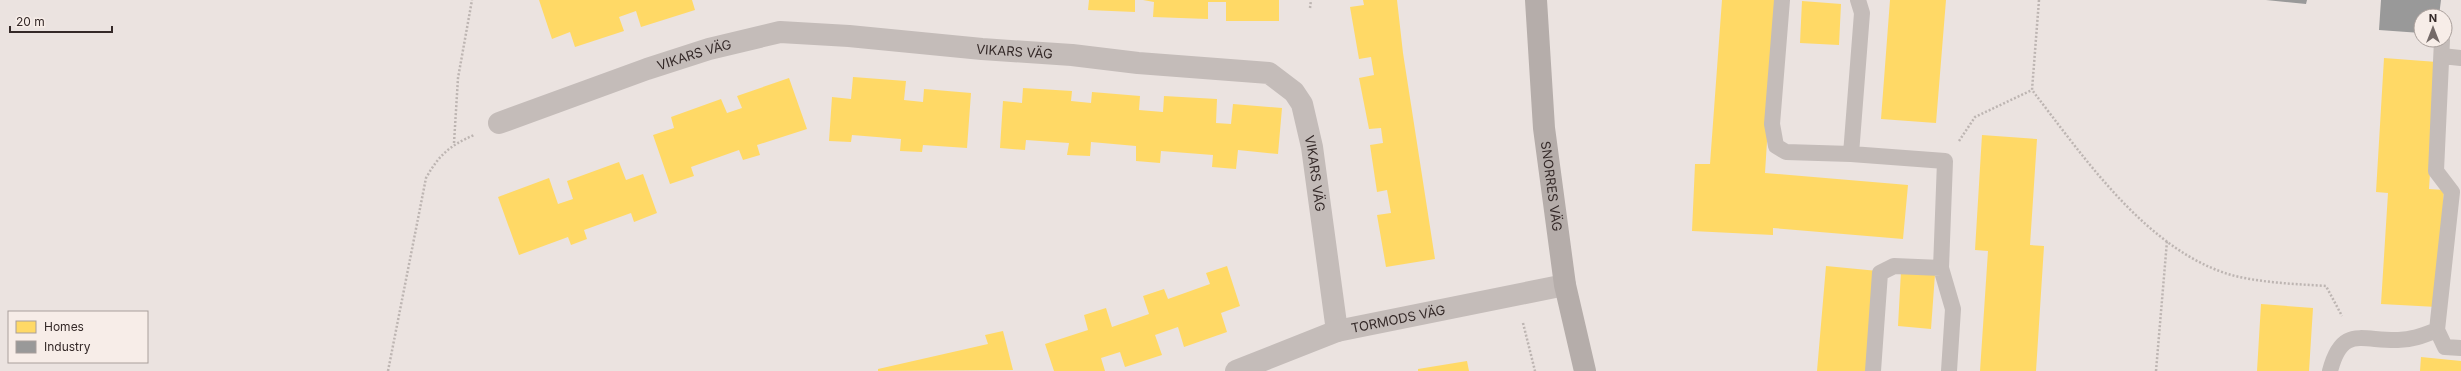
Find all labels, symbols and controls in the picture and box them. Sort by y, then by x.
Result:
scale bar [10,8,112,34]
north arrow [2413,8,2453,48]
text: N [2429,11,2437,25]
text: 20 m [16,14,45,29]
street label: VIKARS VÄG [655,36,733,73]
street label: VIKARS VÄG [975,40,1053,62]
street label: VIKARS VÄG [1302,134,1329,212]
street label: SNORRES VÄG [1538,140,1566,232]
street label: TORMODS VÄG [1350,301,1447,336]
legend [8,311,148,363]
text: Homes [44,319,84,334]
text: Industry [44,339,91,354]

